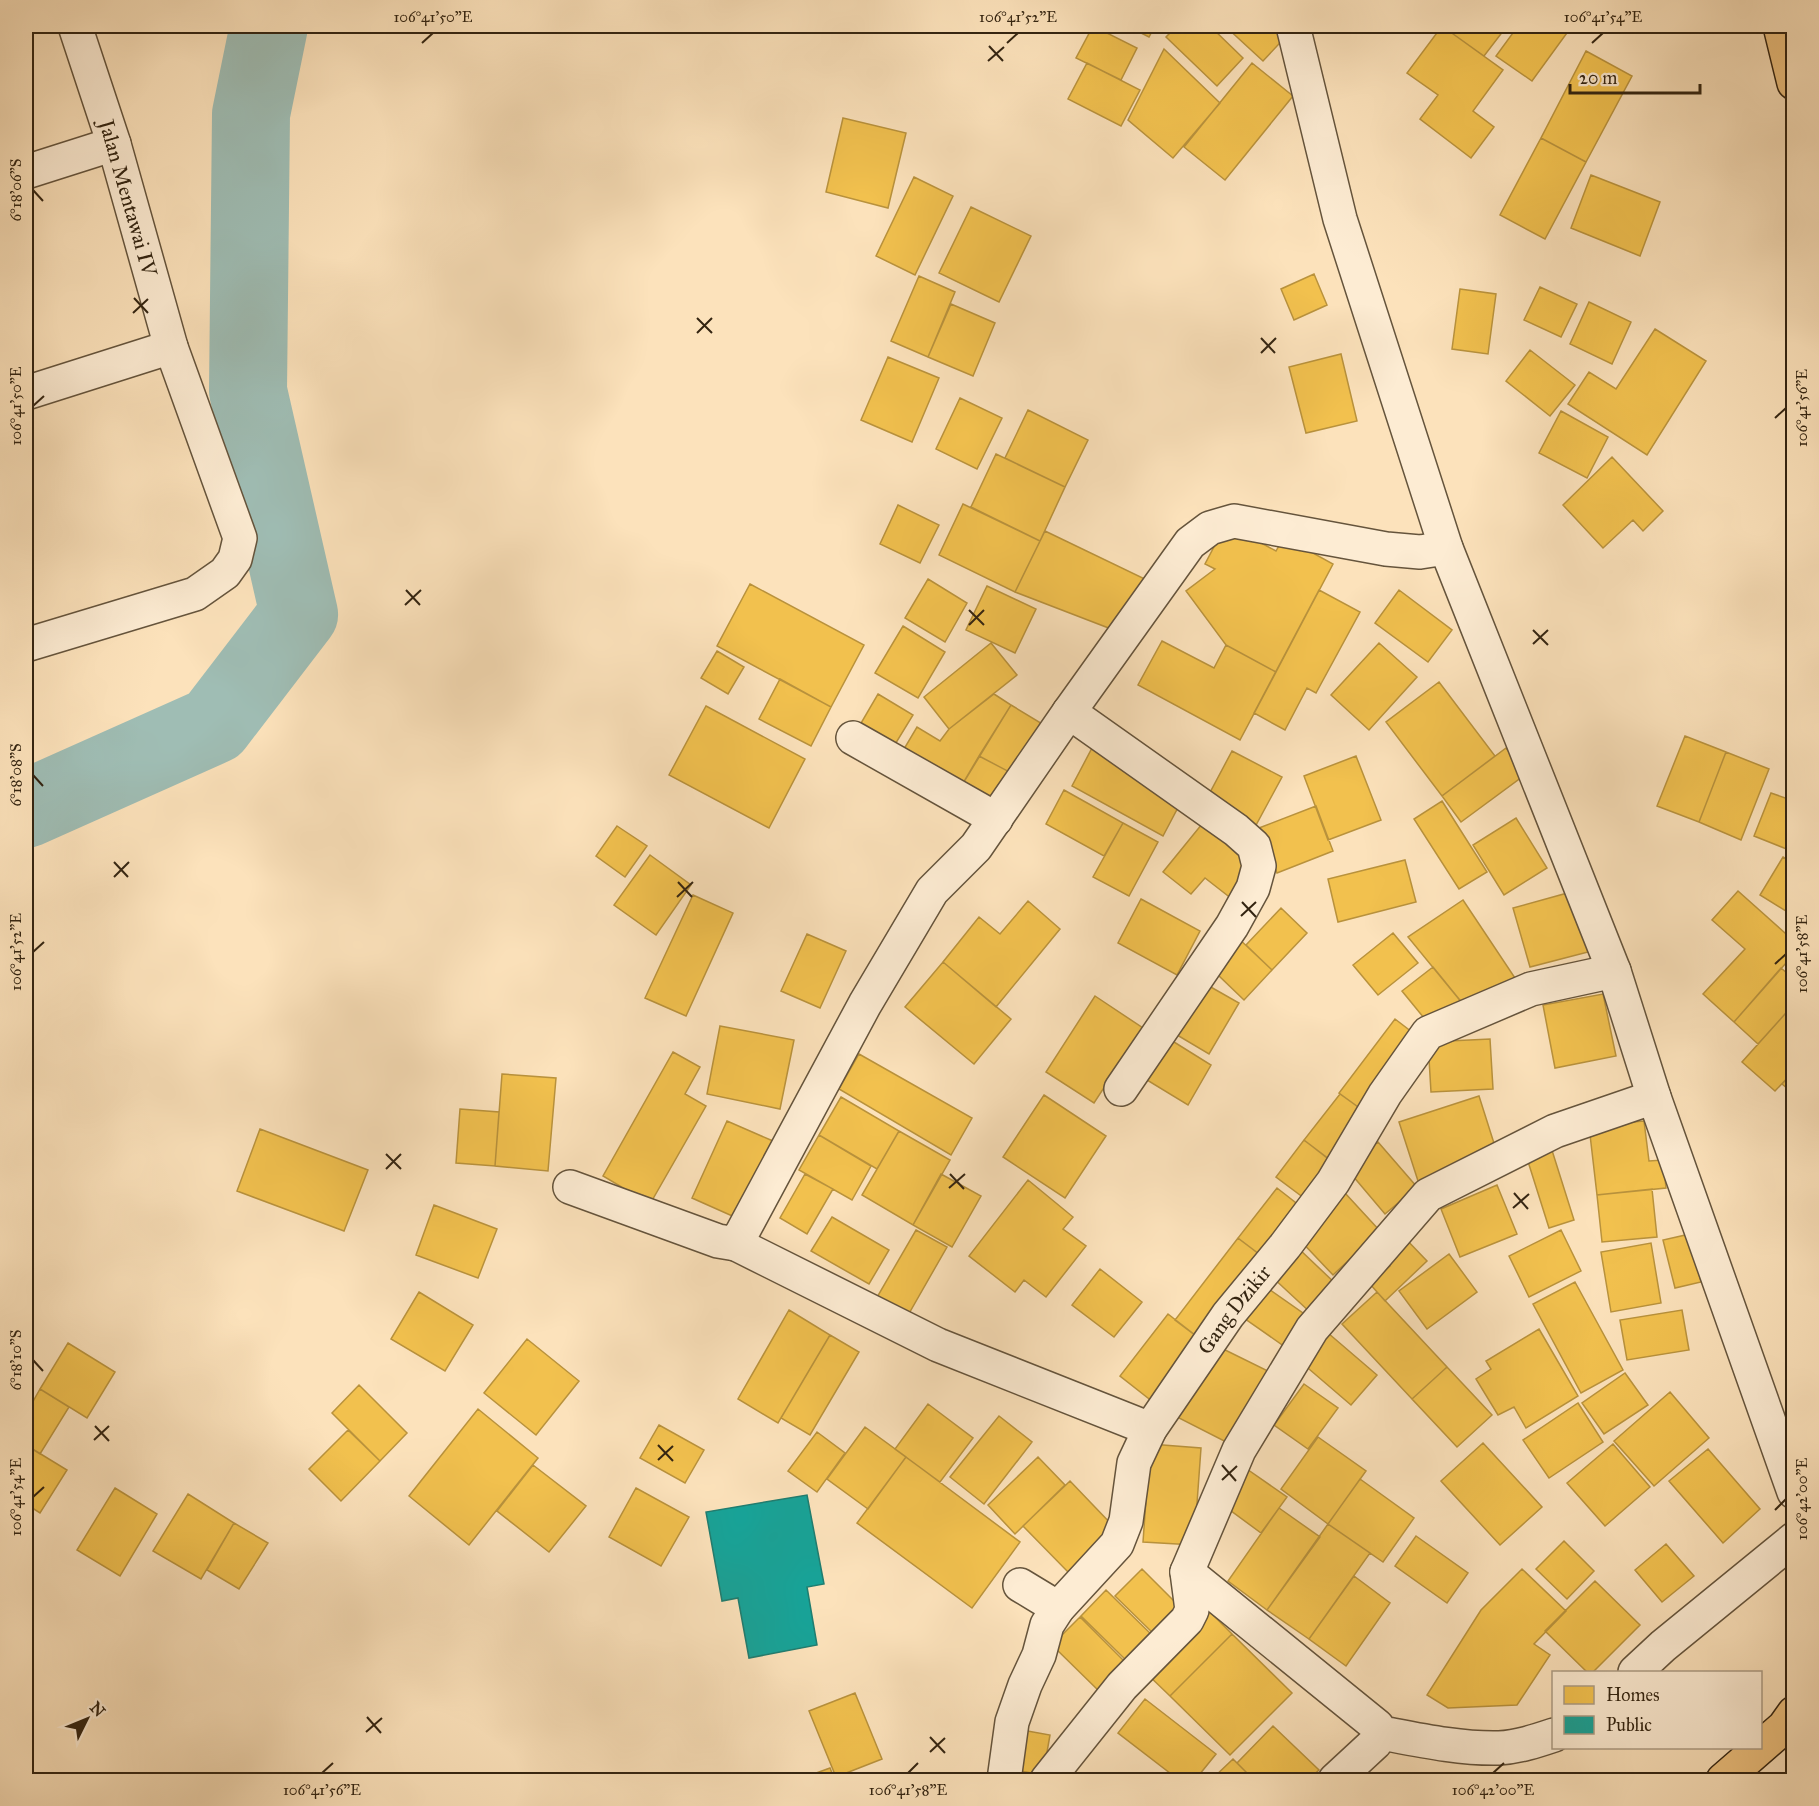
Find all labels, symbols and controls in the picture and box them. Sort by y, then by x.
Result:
text: 106°41'50"E [393,8,473,26]
text: 106°41'52"E [979,8,1057,26]
text: 106°41'54"E [1564,8,1642,26]
scale bar [1570,57,1700,95]
text: 20 m [1579,67,1617,89]
street label: Jalan Mentawai IV [93,115,163,280]
text: 6°18'06"S [7,159,25,221]
text: 106°41'50"E [7,366,25,446]
text: 106°41'56"E [1793,369,1811,447]
text: 6°18'08"S [7,743,25,807]
text: 106°41'52"E [7,913,25,991]
text: 106°41'58"E [1793,915,1811,993]
street label: Gang Dzikir [1192,1260,1277,1359]
text: 6°18'10"S [7,1330,25,1390]
text: 106°41'54"E [7,1458,25,1536]
text: 106°42'00"E [1793,1458,1811,1540]
legend [1552,1671,1762,1749]
text: Homes [1606,1684,1660,1706]
north arrow [57,1689,117,1749]
text: N [86,1698,109,1721]
text: Public [1606,1714,1652,1736]
text: 106°41'56"E [283,1781,361,1799]
text: 106°41'58"E [869,1781,947,1799]
text: 106°42'00"E [1452,1781,1534,1799]

